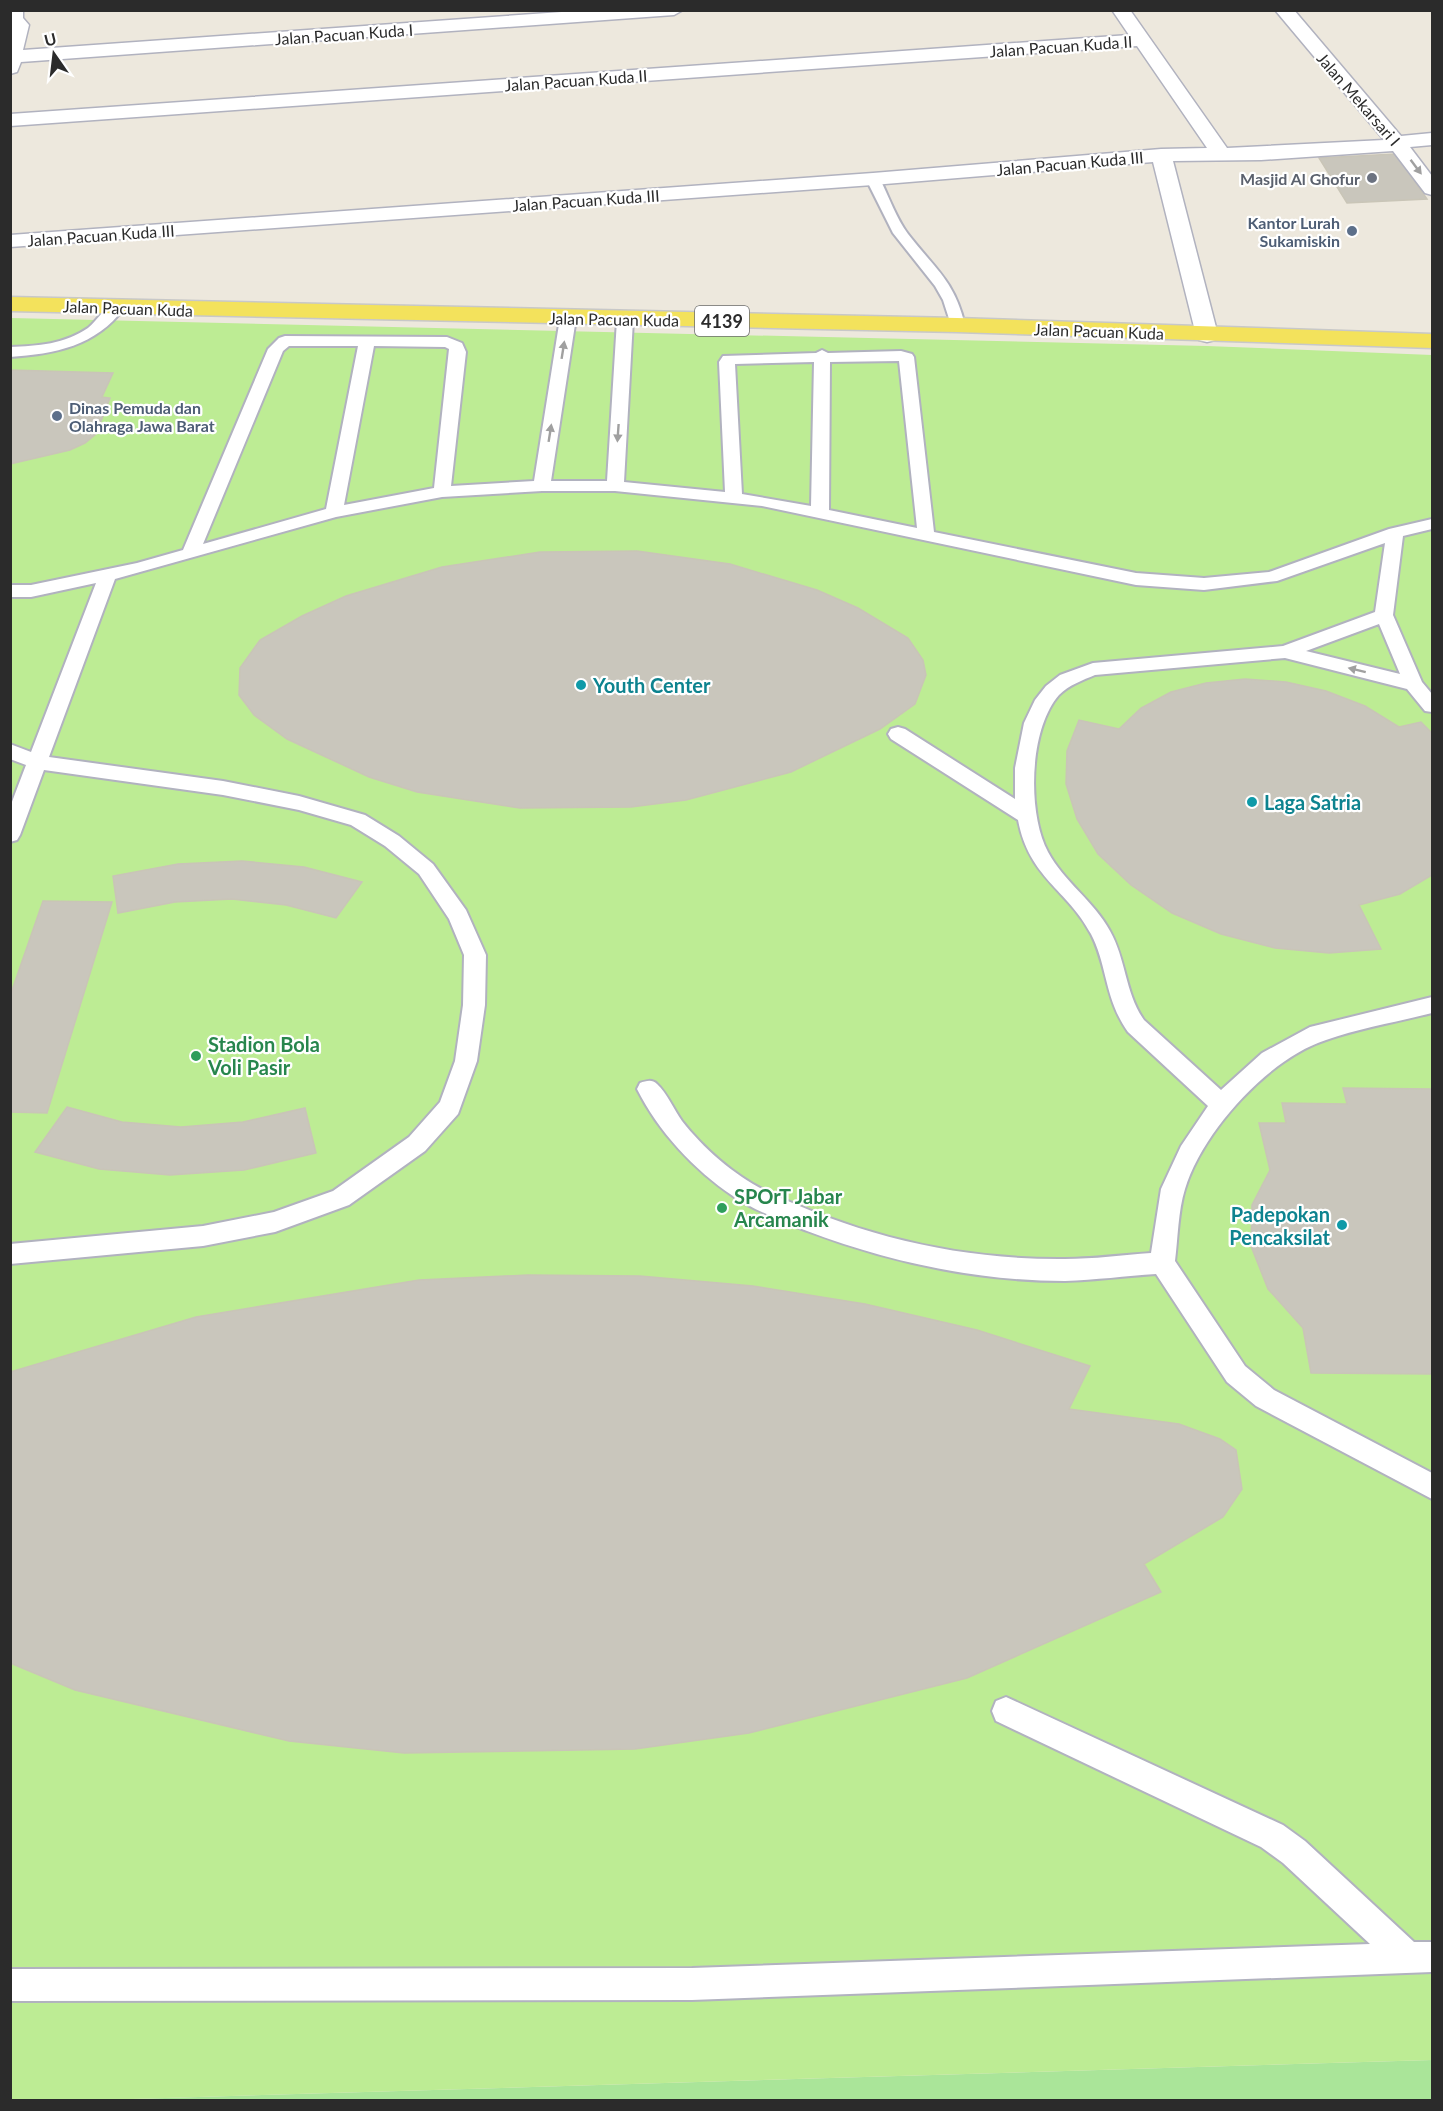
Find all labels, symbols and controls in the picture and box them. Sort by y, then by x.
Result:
street label: Jalan Pacuan Kuda I [274,20,414,48]
north arrow [24,24,84,84]
text: U [42,28,58,50]
street label: Jalan Pacuan Kuda II [989,32,1133,60]
street label: Jalan Mekarsari I [1313,49,1405,149]
street label: Jalan Pacuan Kuda II [504,66,648,94]
street label: Jalan Pacuan Kuda III [996,147,1144,179]
one-way arrow [1409,159,1422,175]
place label: Masjid Al Ghofur [1240,169,1360,188]
marker: Masjid Al Ghofur [1365,171,1379,185]
street label: Jalan Pacuan Kuda III [512,185,660,215]
place label: Kantor Lurah Sukamiskin [1247,213,1340,250]
street label: Jalan Pacuan Kuda III [27,220,175,250]
marker: Kantor Lurah Sukamiskin [1345,224,1359,238]
street label: Jalan Pacuan Kuda [63,296,193,320]
road number: 4139 [695,306,749,336]
street label: Jalan Pacuan Kuda [549,308,679,330]
street label: Jalan Pacuan Kuda [1034,319,1164,343]
one-way arrow [559,340,568,359]
place label: Dinas Pemuda dan Olahraga Jawa Barat [69,398,215,435]
marker: Dinas Pemuda dan Olahraga Jawa Barat [50,409,64,423]
one-way arrow [546,424,555,443]
one-way arrow [614,424,623,443]
one-way arrow [1348,664,1367,674]
place label: Youth Center [592,673,711,697]
marker: Youth Center [574,678,588,692]
place label: Laga Satria [1264,790,1361,814]
marker: Laga Satria [1245,795,1259,809]
place label: Stadion Bola Voli Pasir [207,1032,320,1079]
marker: Stadion Bola Voli Pasir [189,1049,203,1063]
place label: SPOrT Jabar Arcamanik [733,1184,843,1231]
marker: SPOrT Jabar Arcamanik [715,1201,729,1215]
place label: Padepokan Pencaksilat [1229,1202,1331,1249]
marker: Padepokan Pencaksilat [1335,1218,1349,1232]

